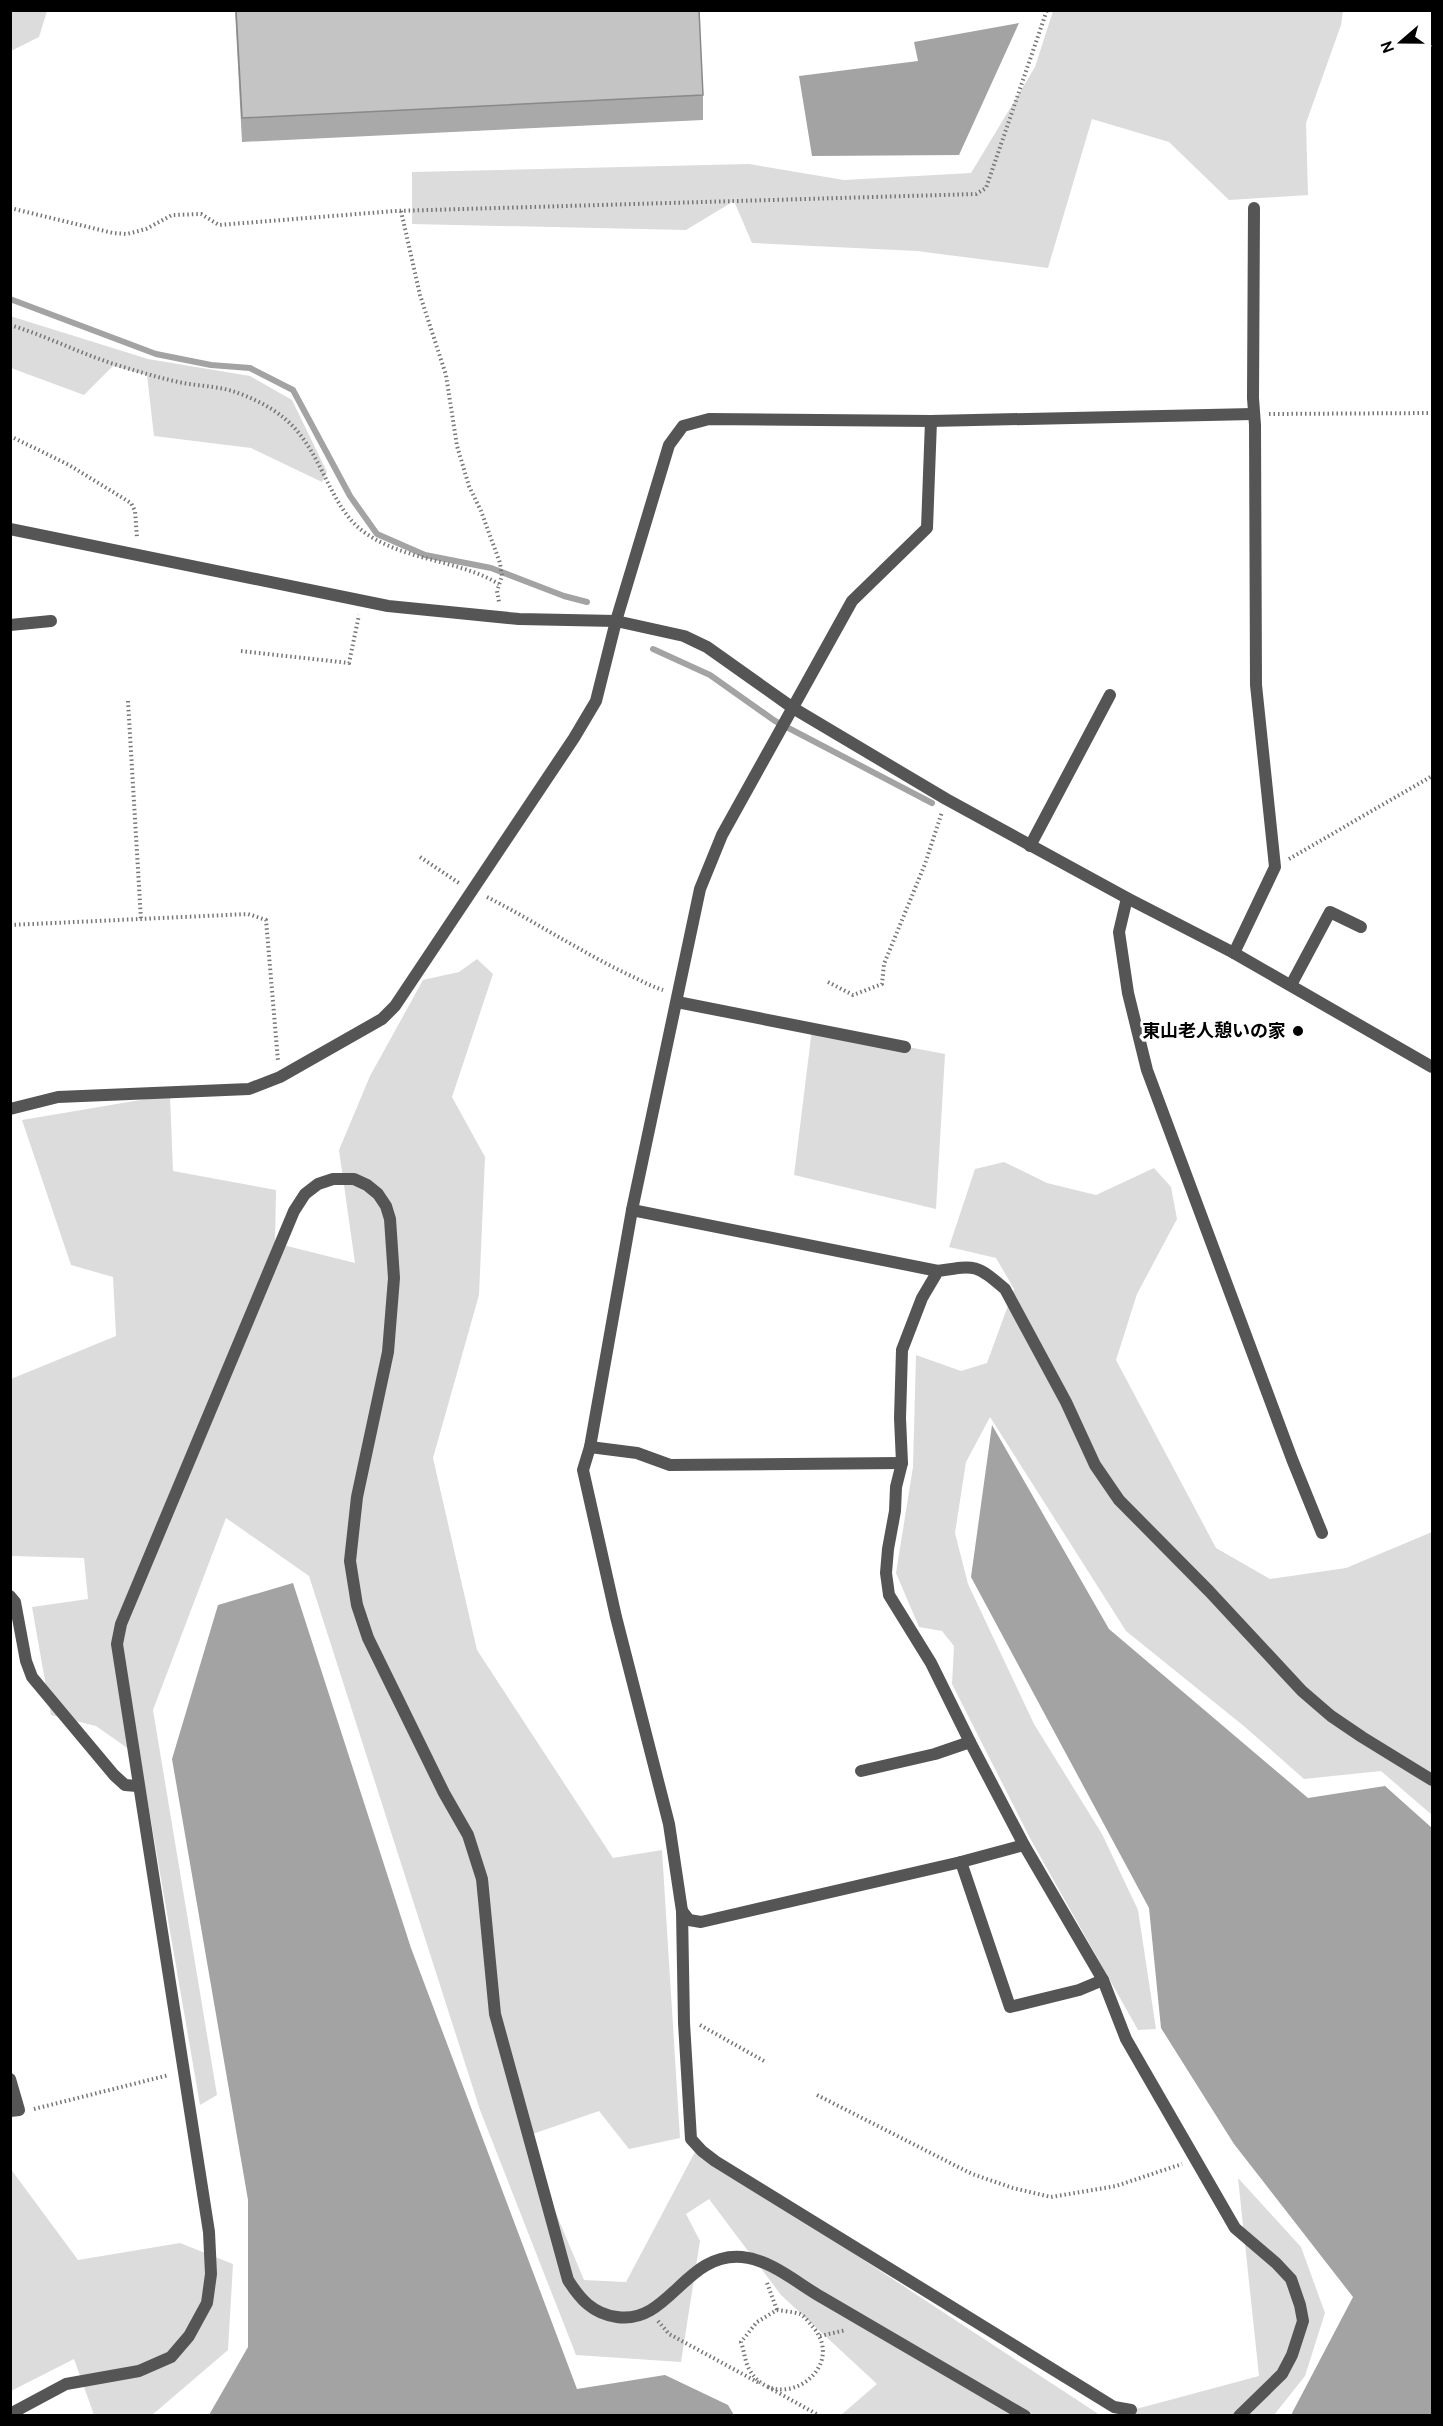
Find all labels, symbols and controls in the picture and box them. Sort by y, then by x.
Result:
north arrow [1371,12,1431,72]
text: N [1377,38,1398,56]
place label: 東山老人憩いの家 [1142,1020,1286,1042]
marker: 東山老人憩いの家 [1291,1024,1305,1038]

